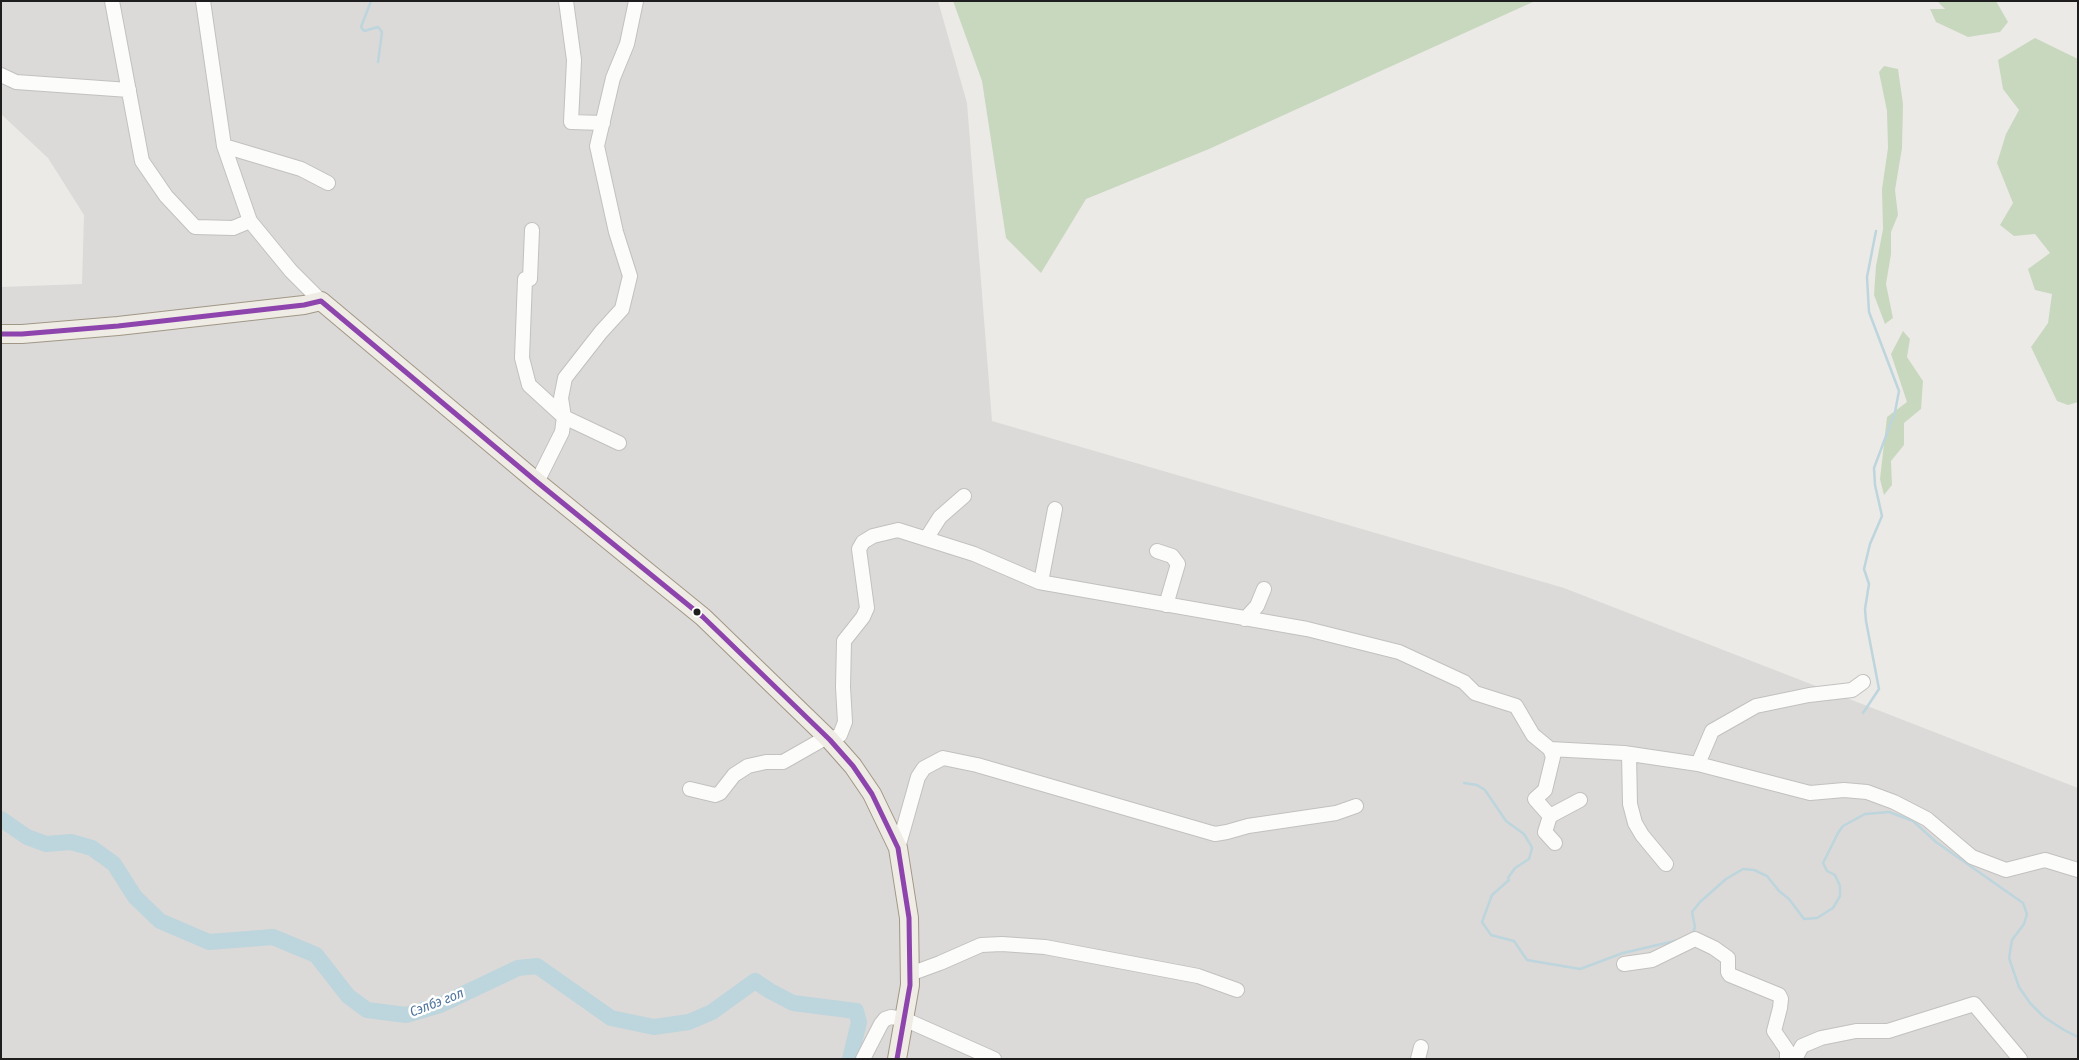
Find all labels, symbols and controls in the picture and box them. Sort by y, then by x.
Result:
unlabelled marker [692,607,702,617]
water label: Сэлбэ гол [408,985,466,1021]

